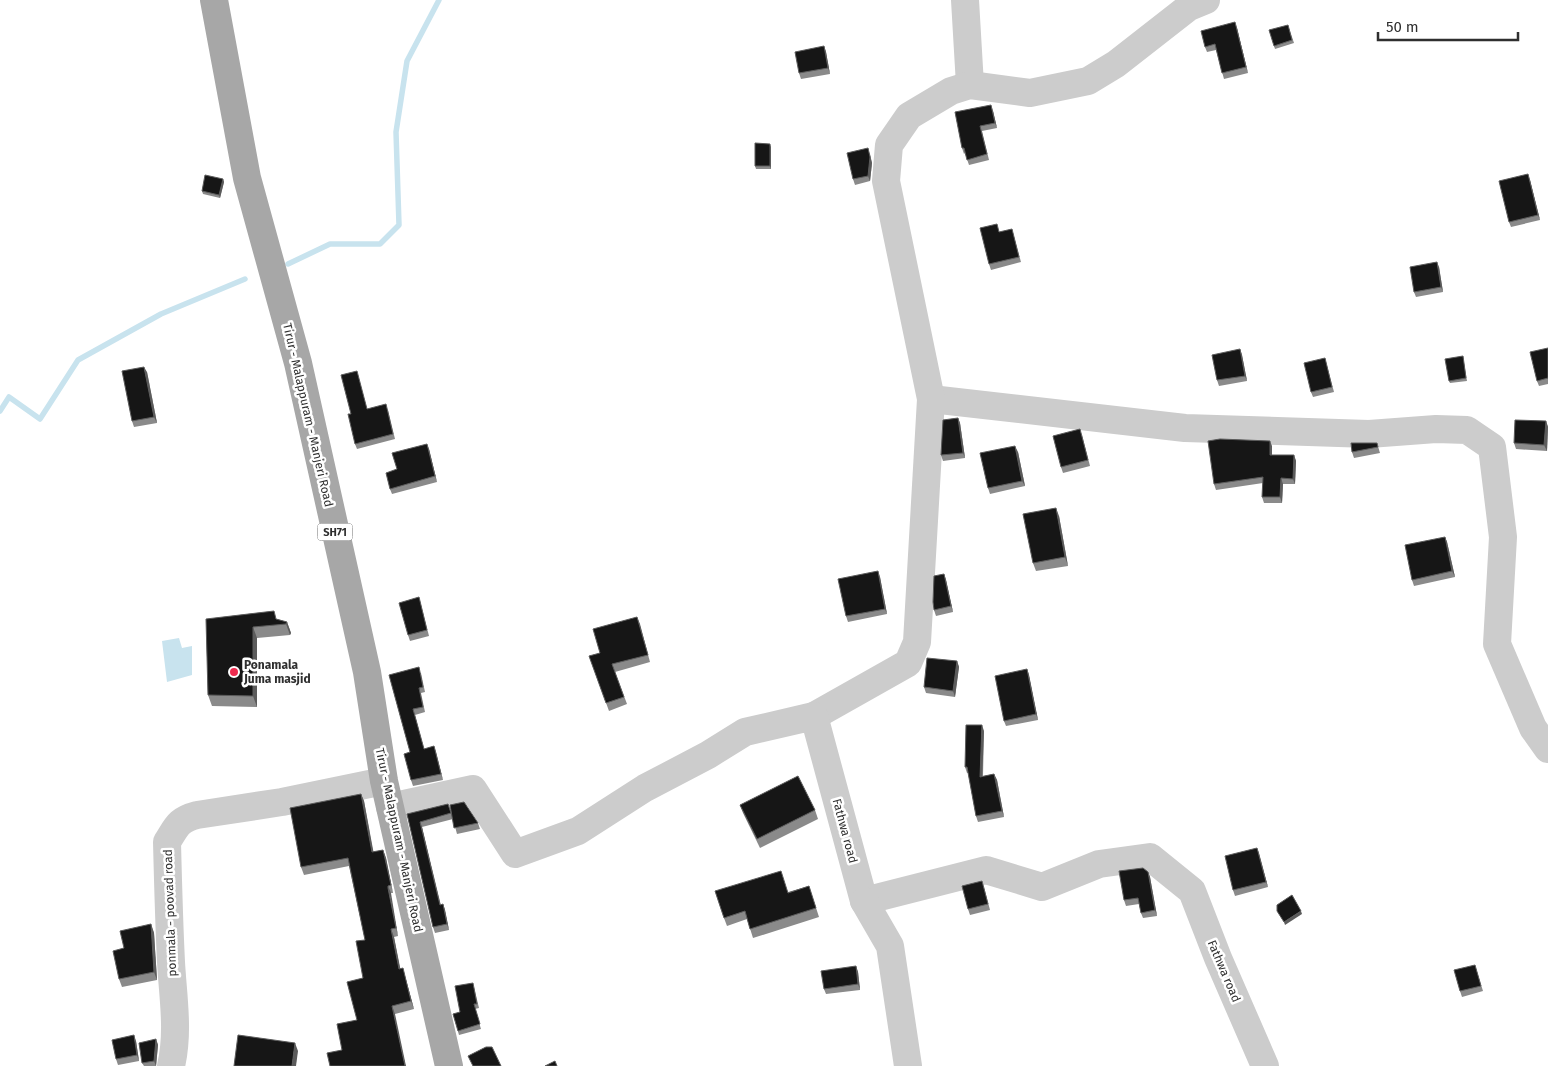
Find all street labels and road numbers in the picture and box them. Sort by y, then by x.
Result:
street label: Tirur - Malappuram - Manjeri Road [280,322,336,508]
road number: SH71 [318,524,352,540]
street label: Tirur - Malappuram - Manjeri Road [373,747,425,933]
street label: Fathwa road [830,797,860,865]
street label: ponmala - poovad road [161,849,179,977]
street label: Fathwa road [1205,938,1243,1004]

